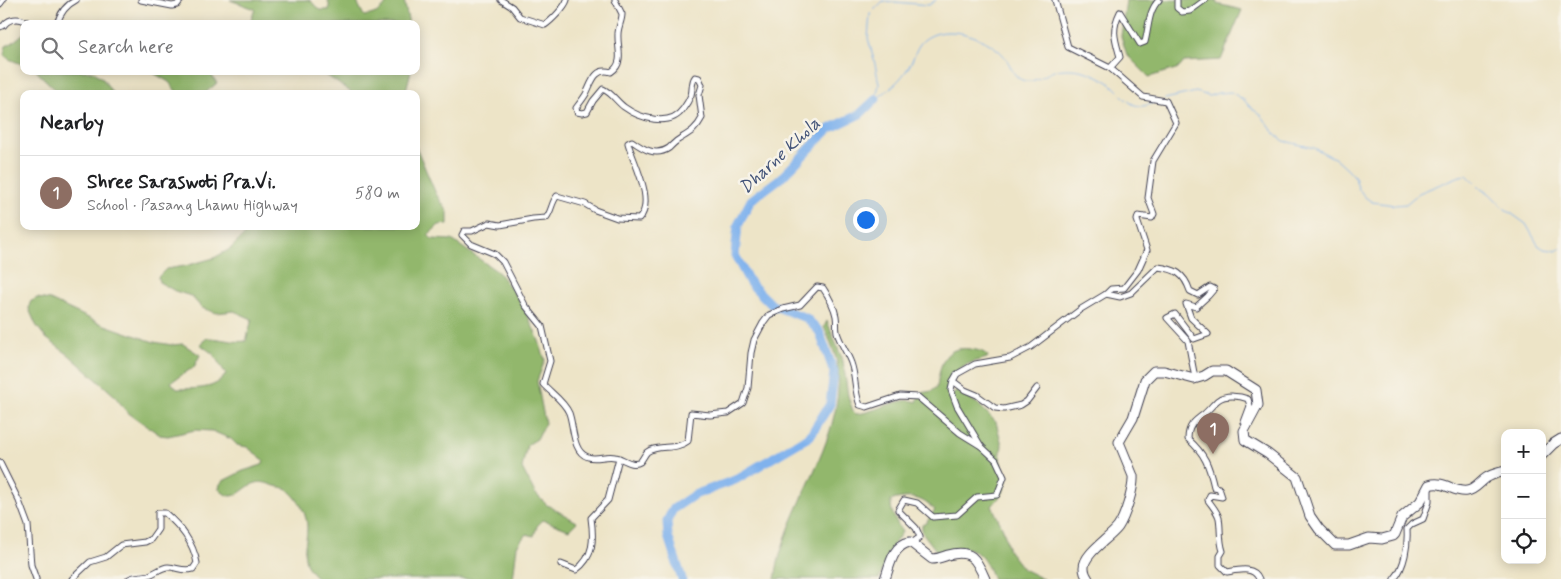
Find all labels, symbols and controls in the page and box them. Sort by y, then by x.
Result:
search box [20,20,420,75]
icon: search [38,34,66,62]
text: Search here [78,35,174,60]
text: Nearby [40,109,104,137]
water label: Dharne Khola [734,112,826,200]
text: Shree Saraswoti Pra.Vi. [87,170,276,195]
text: 1 [52,183,60,204]
text: 580 m [355,183,400,204]
text: School · Pasang Lhamu Highway [87,195,298,216]
your location [853,207,879,233]
pin: 1 [1197,413,1229,454]
map controls [1501,429,1546,564]
button: + [1501,429,1546,474]
button: − [1501,474,1546,519]
button: locate [1501,519,1546,564]

